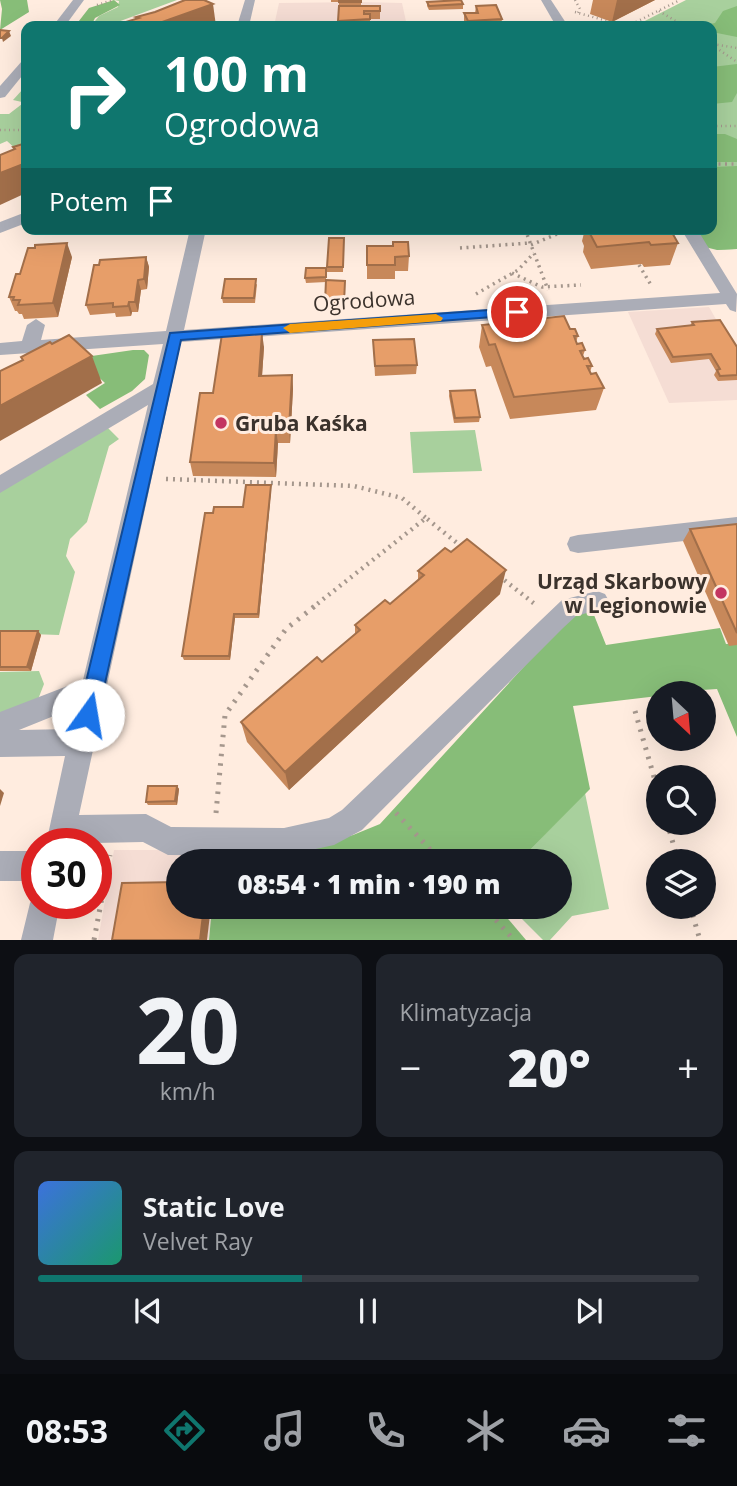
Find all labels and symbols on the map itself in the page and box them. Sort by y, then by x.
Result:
street label: Ogrodowa [312,282,416,318]
pin [487,282,547,342]
place label: Gruba Kaśka [235,409,368,437]
marker: Gruba Kaśka [213,415,229,431]
place label: Urząd Skarbowy w Legionowie [537,567,707,619]
marker: Urząd Skarbowy w Legionowie [713,585,729,601]
position arrow [51,678,125,752]
north arrow [646,681,716,751]
speed limit sign: 30 [21,828,112,919]

